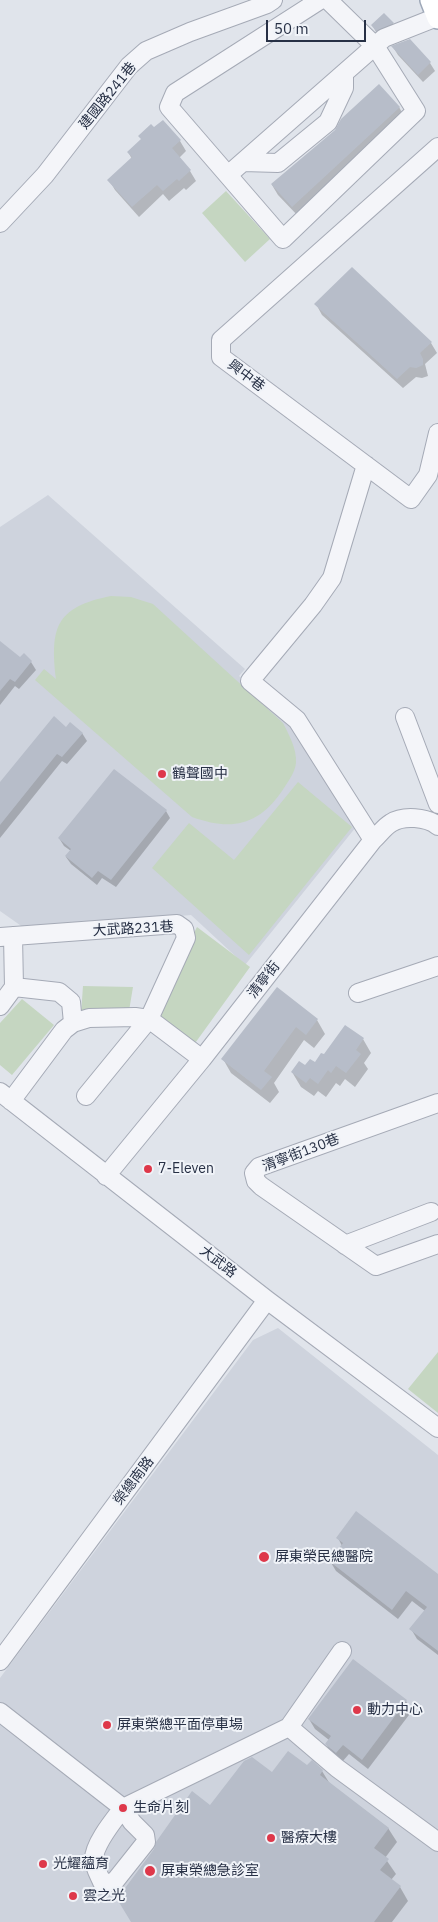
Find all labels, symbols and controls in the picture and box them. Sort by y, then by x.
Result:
scale bar [268,10,368,42]
text: 50 m [274,19,309,38]
street label: 建國路241巷 [76,59,140,133]
street label: 興中巷 [224,357,268,395]
place label: 鶴聲國中 [172,766,228,782]
marker: 鶴聲國中 [156,768,168,780]
street label: 大武路231巷 [92,918,174,940]
street label: 清寧街 [244,958,284,1002]
street label: 清寧街130巷 [260,1131,342,1175]
place label: 7-Eleven [158,1161,214,1177]
marker: 7-Eleven [142,1163,154,1175]
street label: 大武路 [196,1242,240,1282]
street label: 榮總南路 [110,1454,158,1508]
place label: 屏東榮民總醫院 [275,1549,373,1565]
marker: 屏東榮民總醫院 [257,1550,271,1564]
place label: 動力中心 [367,1702,423,1718]
marker: 動力中心 [351,1704,363,1716]
place label: 屏東榮總平面停車場 [117,1717,243,1733]
marker: 屏東榮總平面停車場 [101,1719,113,1731]
place label: 生命片刻 [133,1800,189,1816]
marker: 生命片刻 [117,1802,129,1814]
place label: 醫療大樓 [281,1830,337,1846]
marker: 醫療大樓 [265,1832,277,1844]
place label: 光耀蘊育 [53,1856,109,1872]
marker: 光耀蘊育 [37,1858,49,1870]
place label: 屏東榮總急診室 [161,1863,259,1879]
marker: 屏東榮總急診室 [143,1864,157,1878]
place label: 雲之光 [83,1888,125,1904]
marker: 雲之光 [67,1890,79,1902]

